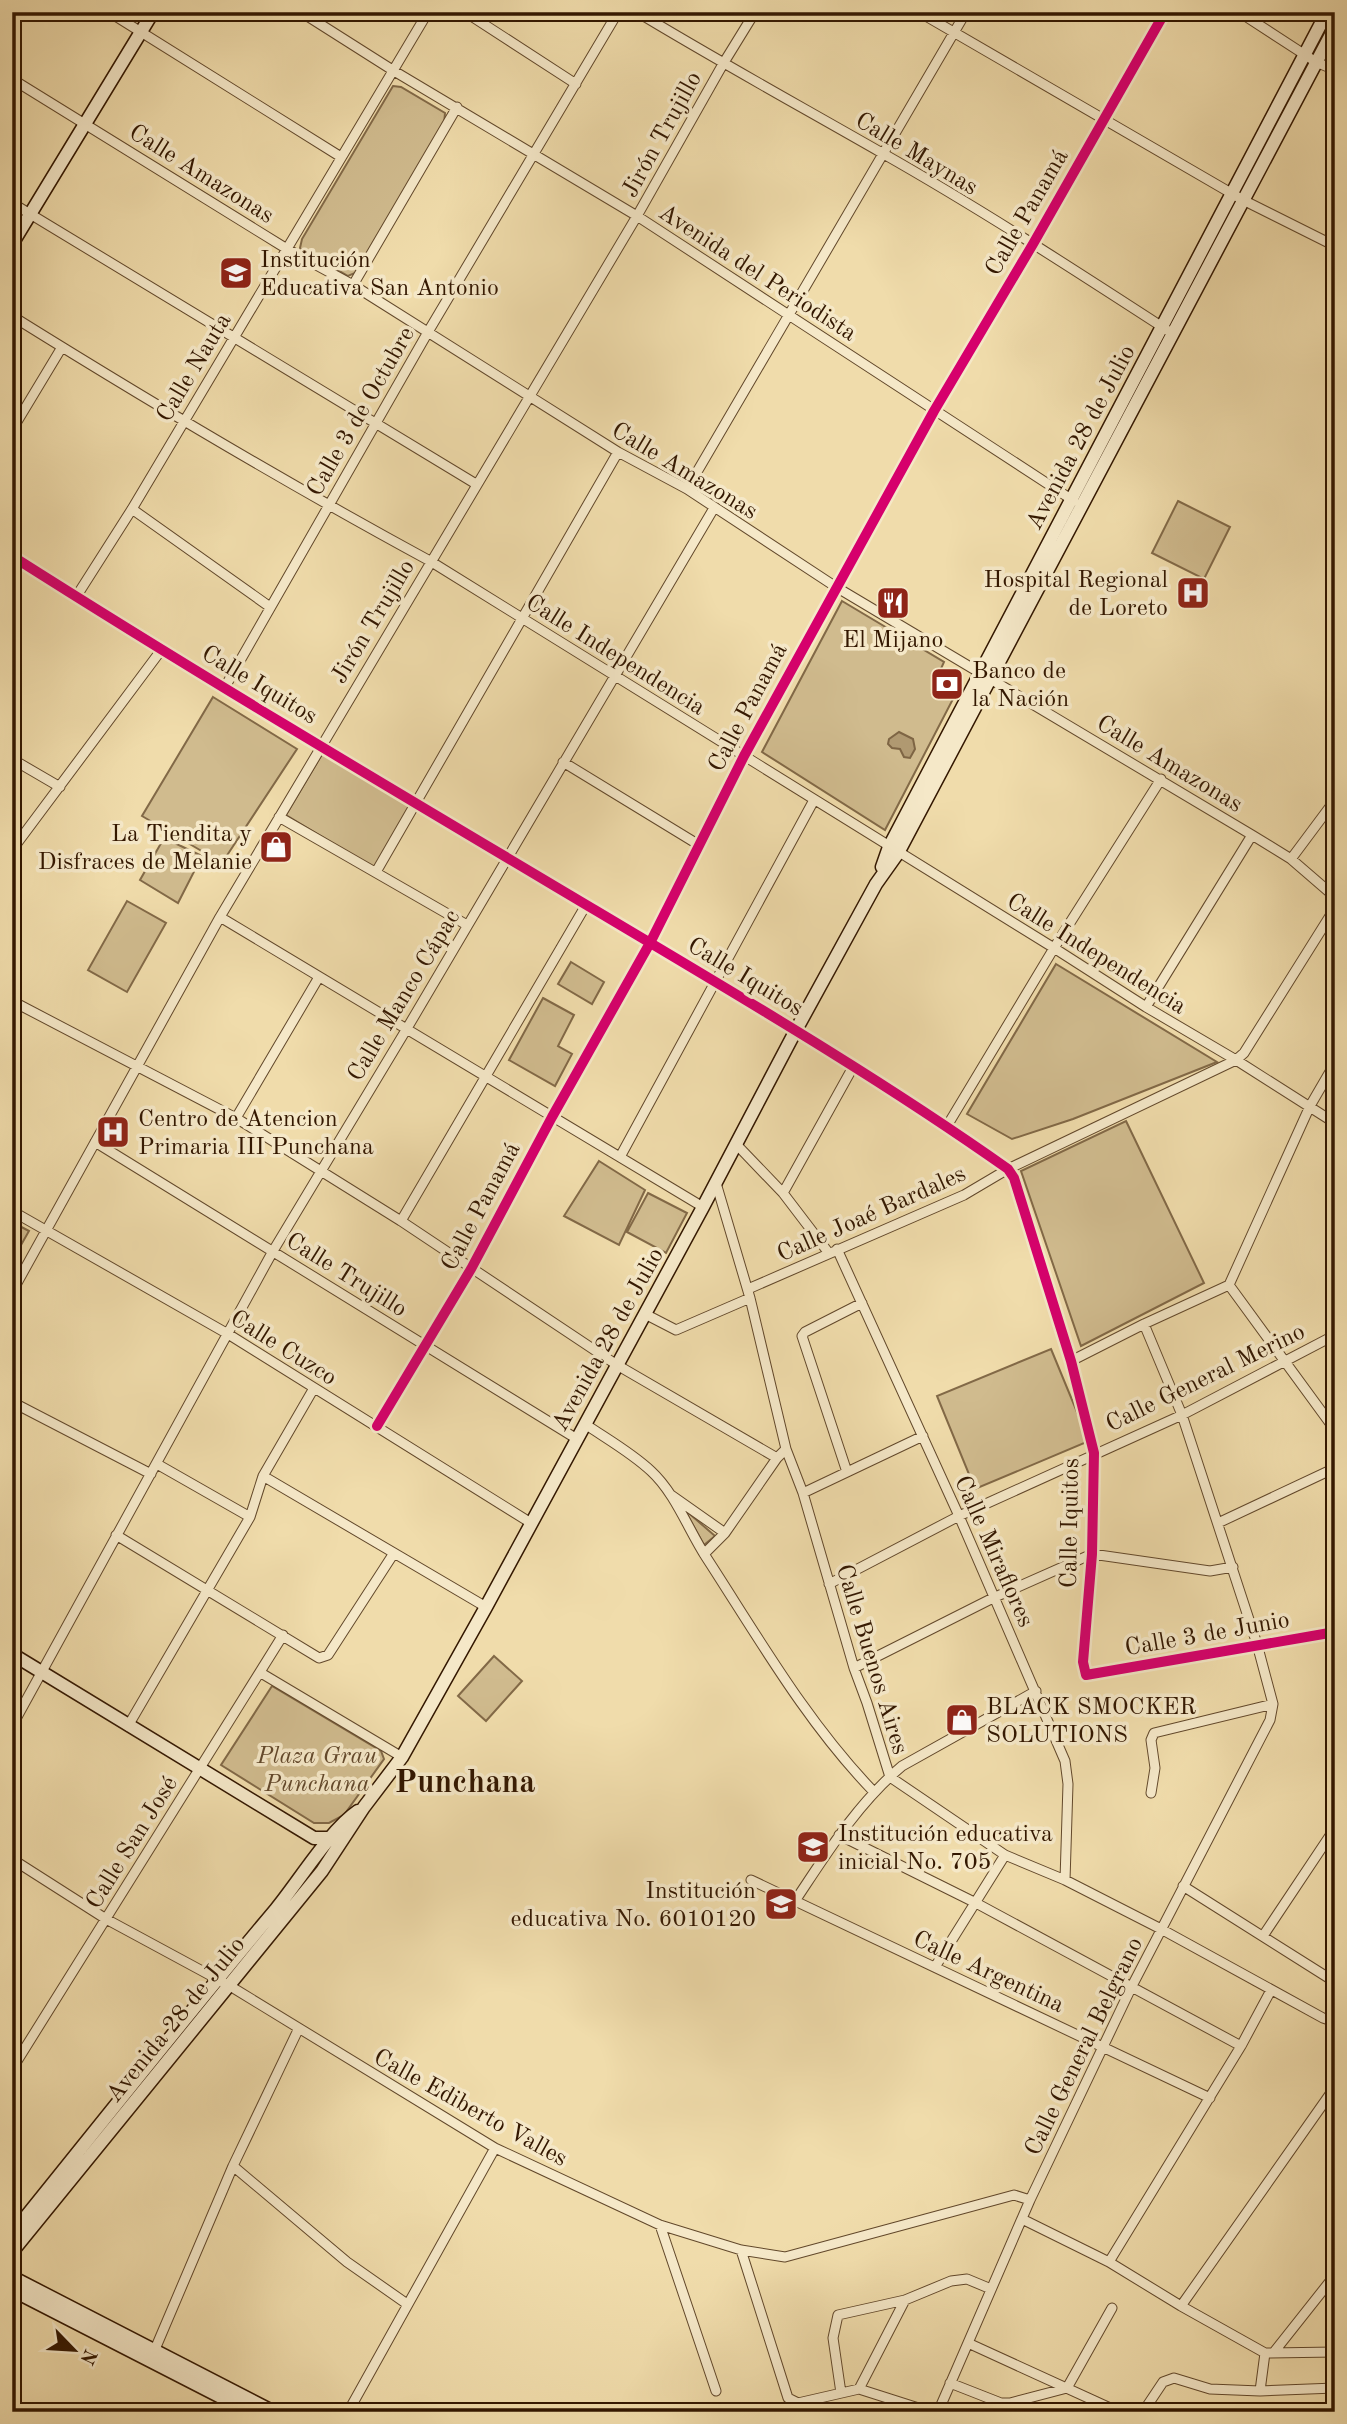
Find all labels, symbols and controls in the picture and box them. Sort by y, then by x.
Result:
street label: Jirón Trujillo [618,68,707,202]
street label: Calle Maynas [851,109,981,201]
street label: Calle Amazonas [124,121,278,229]
street label: Calle Panamá [982,146,1074,280]
street label: Avenida del Periodista [654,201,860,347]
place label: Institución Educativa San Antonio [260,249,499,301]
school or university icon: Institución Educativa San Antonio [217,254,255,292]
street label: Calle Nauta [153,309,237,427]
street label: Calle 3 de Octubre [304,323,420,501]
street label: Avenida 28 de Julio [1023,342,1141,534]
street label: Calle Amazonas [607,419,761,525]
street label: Jirón Trujillo [327,556,420,688]
place label: Hospital Regional de Loreto [984,569,1168,621]
hospital icon: Hospital Regional de Loreto [1174,574,1212,612]
restaurant icon: El Mijano [874,584,912,622]
street label: Calle Independencia [521,591,709,721]
place label: El Mijano [843,629,943,653]
street label: Calle Panamá [705,640,793,776]
street label: Calle Iquitos [197,642,321,730]
place label: Banco de la Nación [972,660,1069,712]
bank icon: Banco de la Nación [928,665,966,703]
street label: Calle Amazonas [1092,712,1246,818]
place label: La Tiendita y Disfraces de Melanie [38,823,252,875]
shop icon: La Tiendita y Disfraces de Melanie [257,828,295,866]
street label: Calle Independencia [1002,890,1190,1020]
street label: Calle Manco Cápac [344,906,465,1086]
street label: Calle Iquitos [683,934,807,1022]
place label: Centro de Atencion Primaria III Punchana [138,1108,374,1160]
hospital icon: Centro de Atencion Primaria III Punchana [94,1113,132,1151]
street label: Calle Panamá [438,1139,526,1275]
street label: Calle Joaé Bardales [774,1162,970,1267]
street label: Calle Trujillo [281,1229,411,1322]
street label: Avenida 28 de Julio [548,1244,669,1436]
street label: Calle Cuzco [225,1307,340,1391]
street label: Calle General Merino [1103,1320,1309,1437]
street label: Calle Iquitos [1058,1458,1084,1588]
street label: Calle Miraflores [949,1473,1037,1631]
street label: Calle Buenos Aires [831,1562,911,1757]
street label: Calle 3 de Junio [1123,1609,1292,1661]
place label: BLACK SMOCKER SOLUTIONS [986,1696,1197,1748]
shop icon: BLACK SMOCKER SOLUTIONS [943,1701,981,1739]
park label: Plaza Grau Punchana [256,1745,377,1797]
district label: Punchana [394,1768,536,1800]
street label: Calle San José [82,1773,183,1914]
place label: Institución educativa inicial No. 705 [838,1823,1053,1875]
school or university icon: Institución educativa inicial No. 705 [794,1828,832,1866]
place label: Institución educativa No. 6010120 [511,1880,756,1932]
school or university icon: Institución educativa No. 6010120 [762,1885,800,1923]
street label: Calle Argentina [909,1927,1067,2018]
street label: Avenida 28 de Julio [103,1933,251,2108]
street label: Calle General Belgrano [1022,1934,1148,2160]
street label: Calle Ediberto Valles [369,2046,571,2172]
north arrow [38,2316,108,2386]
text: N [75,2346,99,2367]

